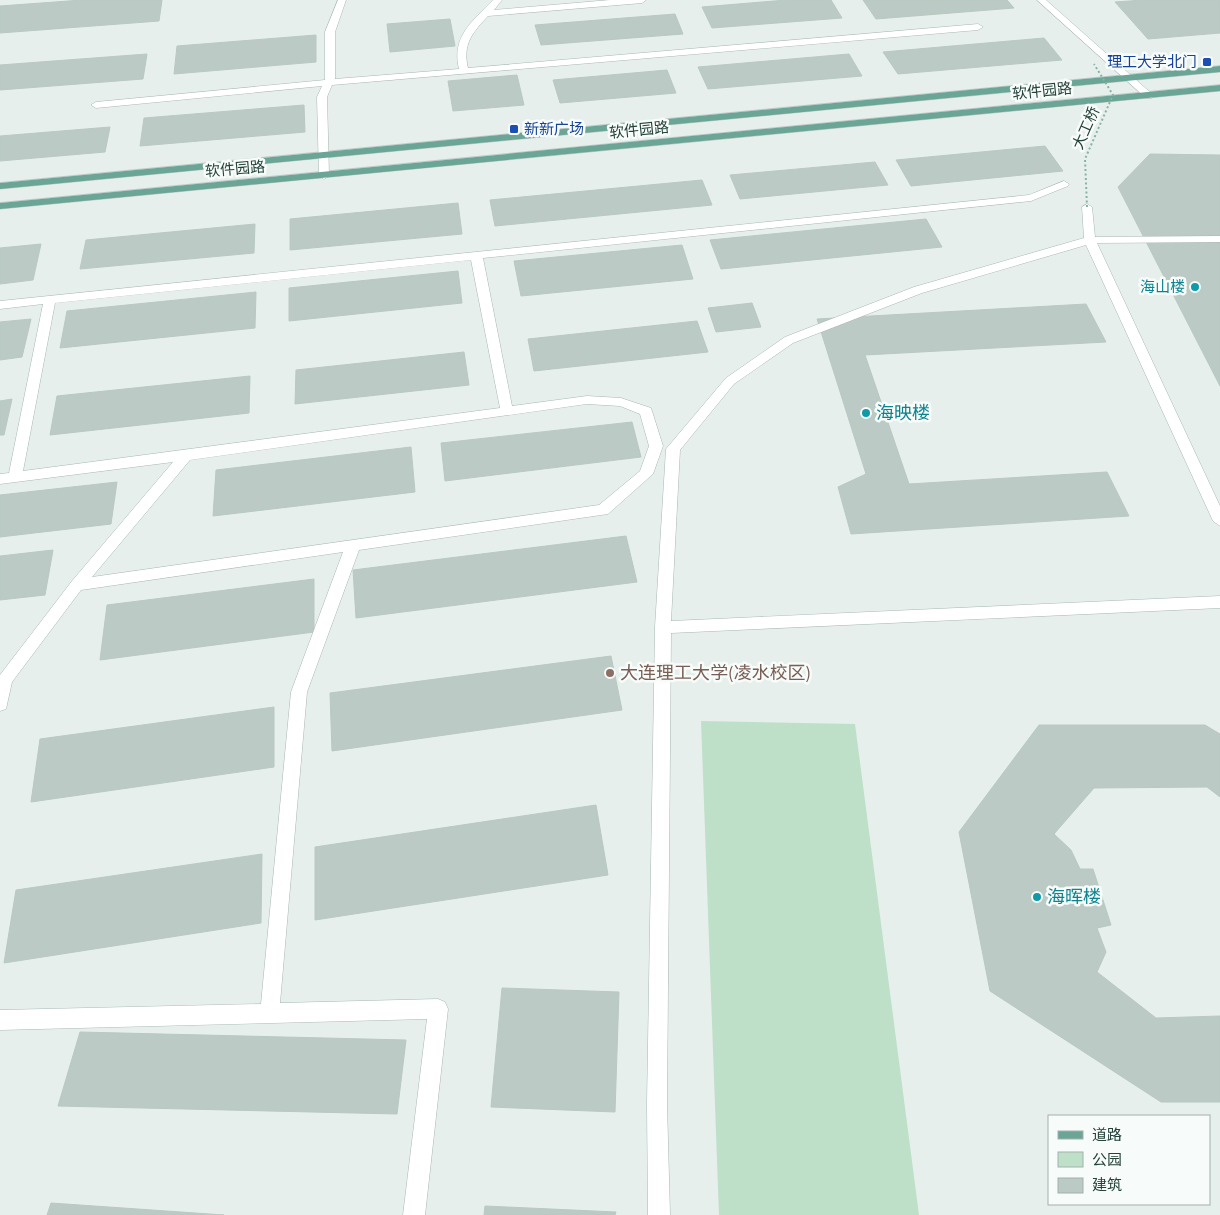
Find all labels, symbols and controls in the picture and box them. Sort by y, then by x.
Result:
place label: 理工大学北门 [1107,52,1197,73]
marker: 理工大学北门 [1201,56,1213,68]
street label: 软件园路 [1011,78,1073,105]
street label: 大工桥 [1068,103,1105,153]
street label: 软件园路 [608,117,670,144]
place label: 新新广场 [524,119,584,140]
marker: 新新广场 [508,123,520,135]
street label: 软件园路 [204,156,266,183]
place label: 海山楼 [1140,277,1185,298]
marker: 海山楼 [1189,281,1201,293]
place label: 海映楼 [876,401,930,426]
marker: 海映楼 [860,407,872,419]
place label: 大连理工大学(凌水校区) [620,661,811,686]
marker: 大连理工大学(凌水校区) [604,667,616,679]
place label: 海晖楼 [1047,885,1101,910]
marker: 海晖楼 [1031,891,1043,903]
legend [1048,1115,1210,1205]
text: 道路 [1092,1125,1122,1146]
text: 公园 [1092,1150,1122,1171]
text: 建筑 [1092,1175,1122,1196]

